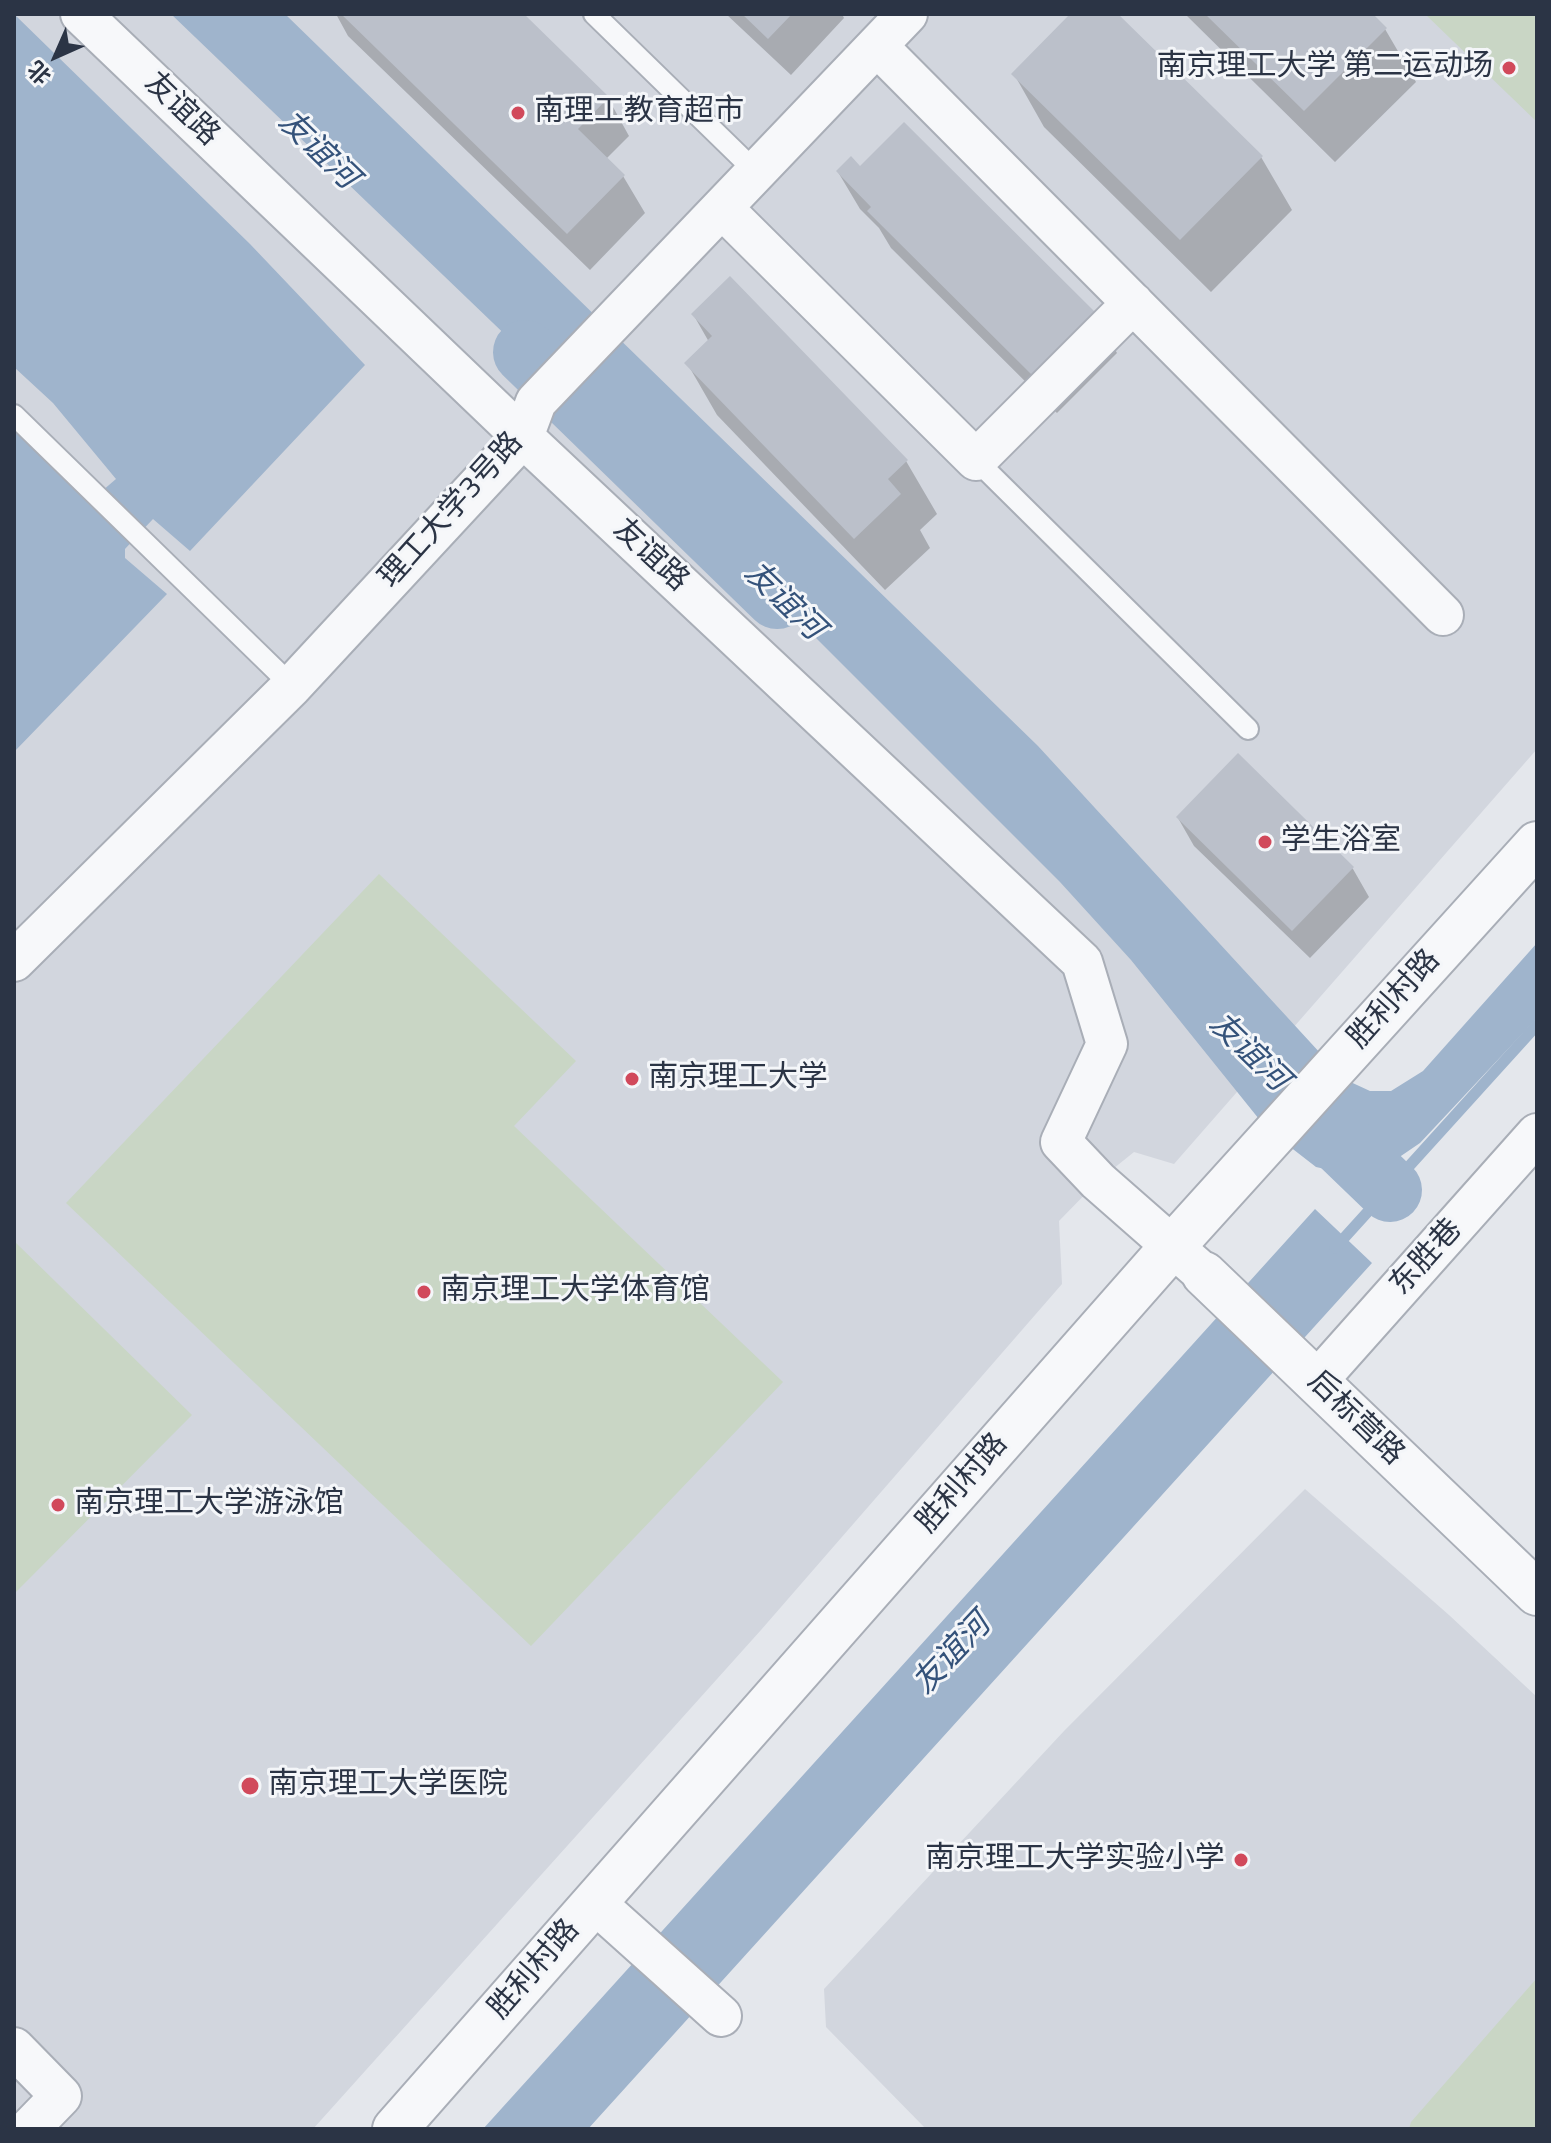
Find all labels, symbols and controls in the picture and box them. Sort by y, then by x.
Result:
north arrow [16,16,96,96]
place label: 南京理工大学 第二运动场 [1156,50,1493,86]
text: 北 [19,53,59,93]
marker: 南京理工大学 第二运动场 [1500,59,1518,77]
street label: 友谊路 [136,66,226,154]
place label: 南理工教育超市 [534,95,744,131]
water label: 友谊河 [269,104,365,198]
marker: 南理工教育超市 [509,104,527,122]
street label: 理工大学3号路 [373,426,531,596]
street label: 友谊路 [605,512,695,600]
water label: 友谊河 [735,555,831,649]
place label: 学生浴室 [1281,824,1401,860]
marker: 学生浴室 [1256,833,1274,851]
street label: 胜利村路 [1341,943,1449,1057]
water label: 友谊河 [1200,1006,1296,1100]
place label: 南京理工大学 [648,1061,828,1097]
marker: 南京理工大学 [623,1070,641,1088]
street label: 东胜巷 [1384,1213,1470,1303]
place label: 南京理工大学体育馆 [440,1274,710,1310]
marker: 南京理工大学体育馆 [415,1283,433,1301]
street label: 后标营路 [1299,1364,1411,1474]
street label: 胜利村路 [910,1427,1016,1541]
place label: 南京理工大学游泳馆 [74,1487,344,1523]
marker: 南京理工大学游泳馆 [49,1496,67,1514]
water label: 友谊河 [906,1607,1000,1703]
place label: 南京理工大学医院 [268,1768,508,1804]
marker: 南京理工大学医院 [239,1775,261,1797]
place label: 南京理工大学实验小学 [925,1842,1225,1878]
marker: 南京理工大学实验小学 [1232,1851,1250,1869]
street label: 胜利村路 [482,1913,588,2027]

